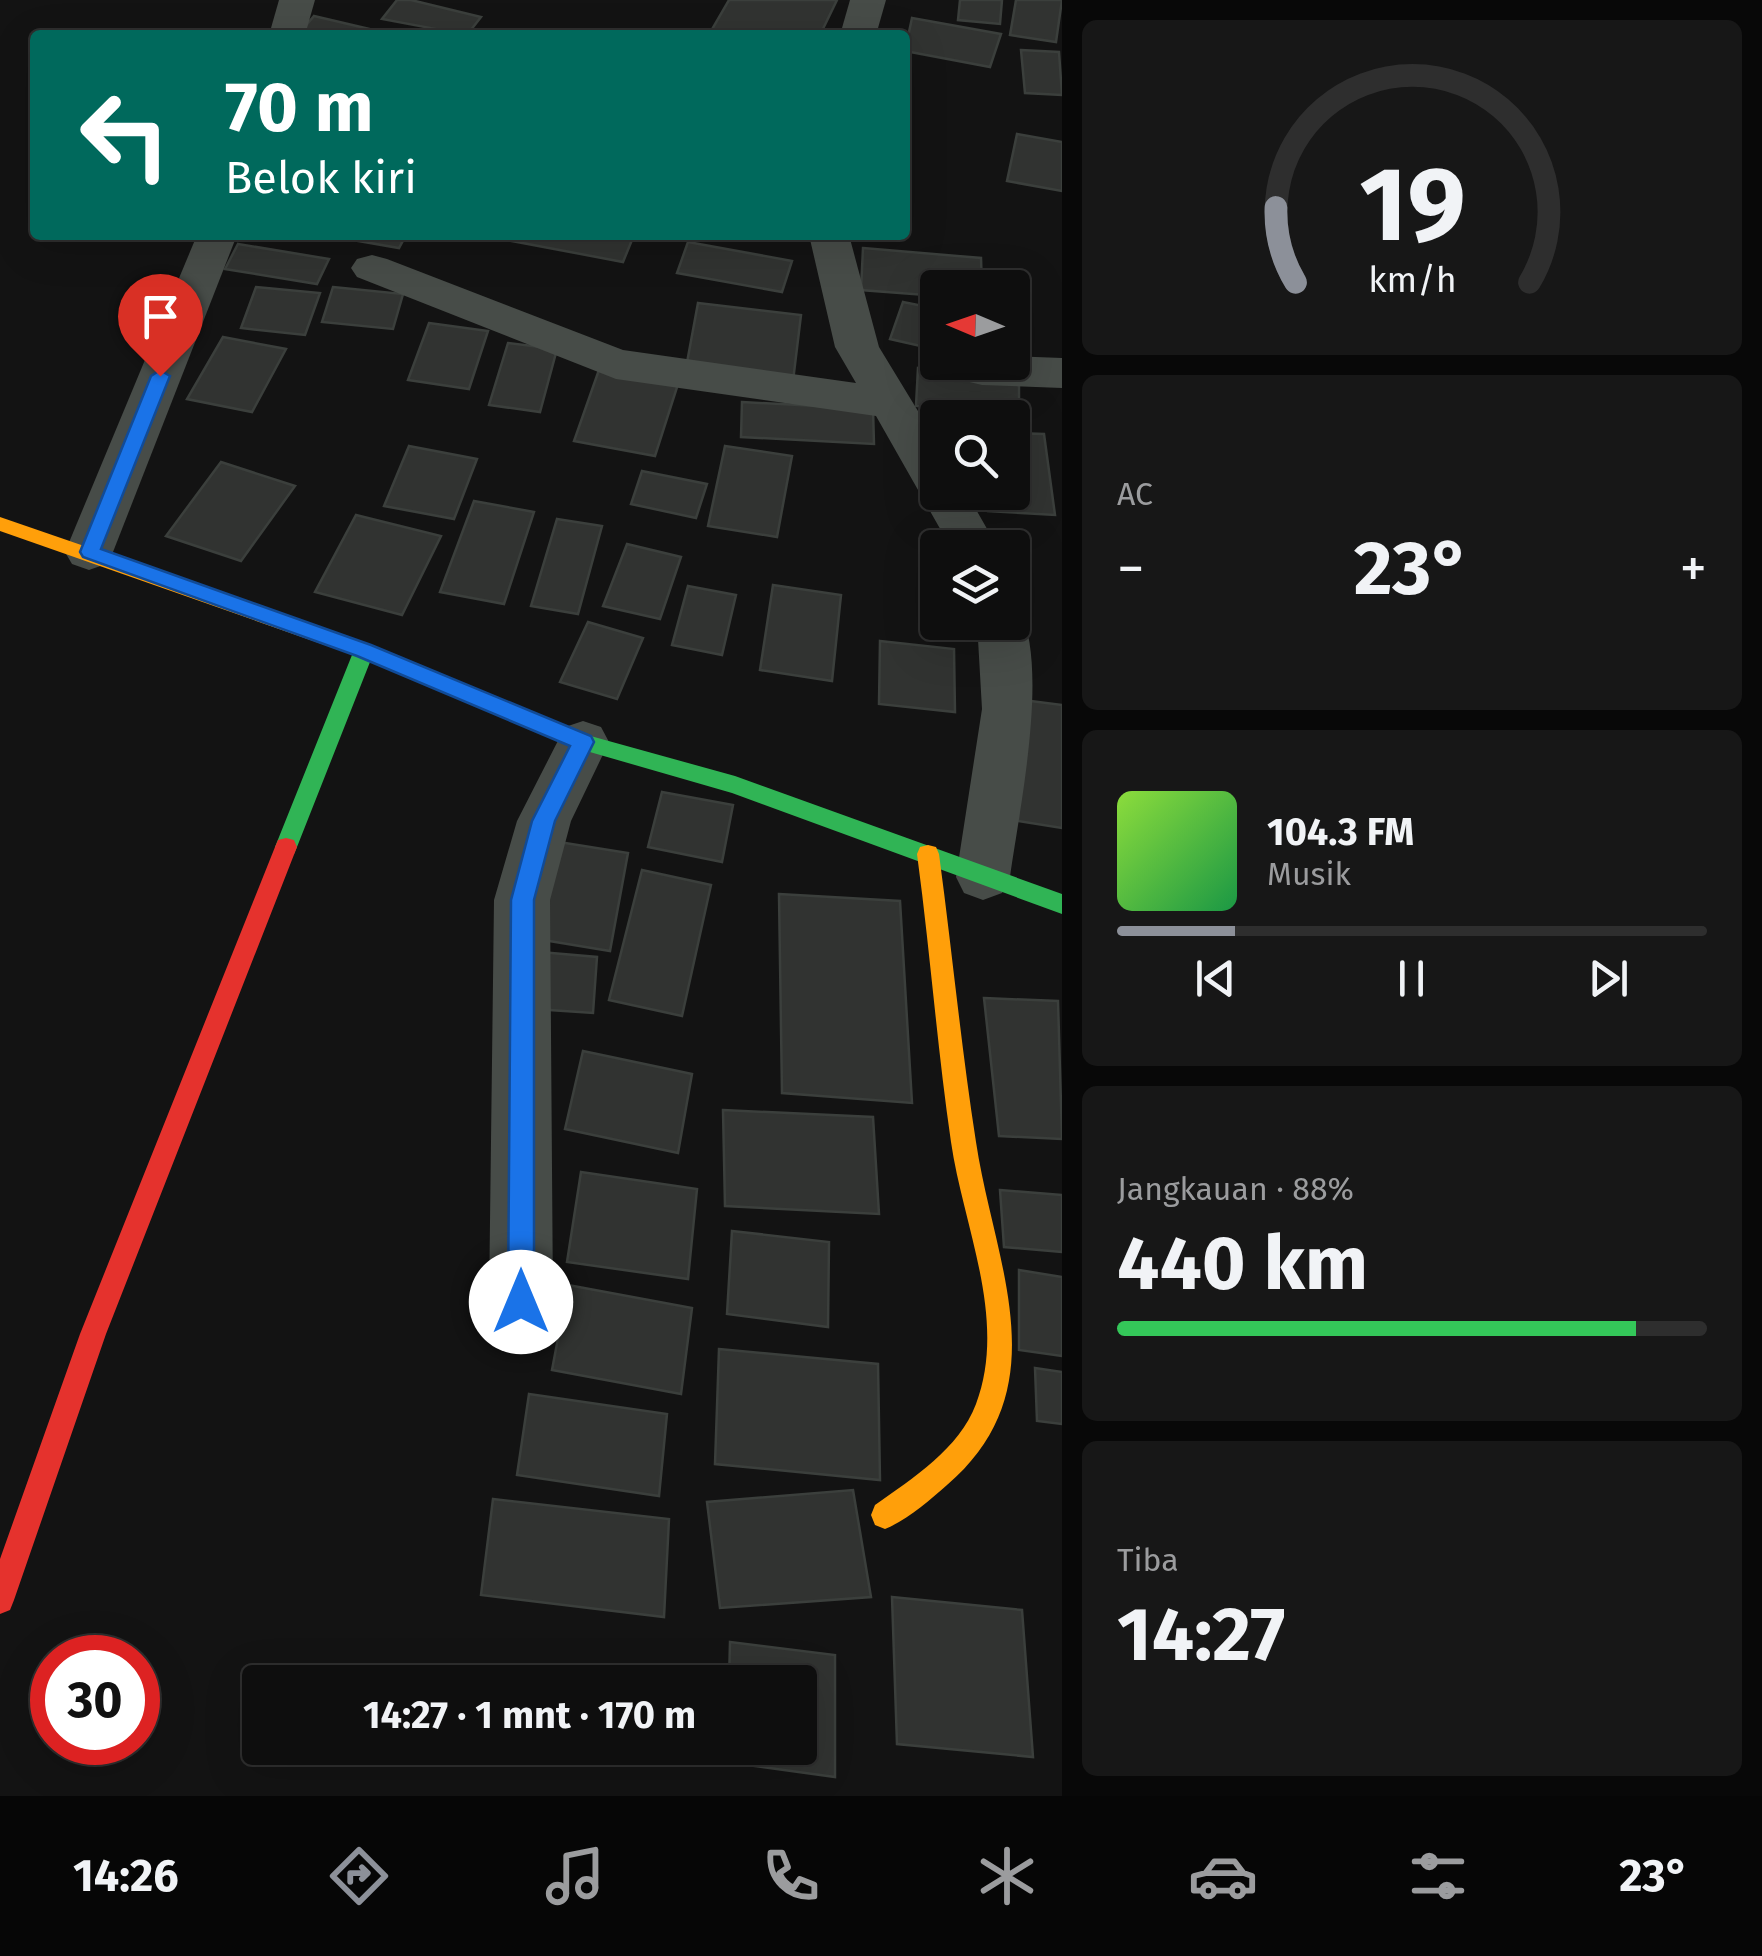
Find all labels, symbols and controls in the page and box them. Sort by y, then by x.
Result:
text: 70 m [225,66,374,150]
icon: left [60,70,190,200]
text: 19 [1359,143,1465,268]
text: Belok kiri [225,151,417,205]
text: km/h [1368,259,1456,301]
north arrow [920,270,1030,380]
map controls [920,270,1030,640]
pin [118,274,203,377]
icon: arrive [133,289,188,344]
button: search [920,400,1030,510]
text: AC [1117,475,1153,513]
text: 23° [1354,524,1470,614]
button: layers [920,530,1030,640]
text: − [1117,536,1145,602]
text: + [1680,536,1707,602]
text: 104.3 FM [1267,809,1414,855]
text: Musik [1267,855,1351,893]
icon: previous [1188,951,1243,1006]
icon: pause [1384,951,1439,1006]
icon: next [1581,951,1636,1006]
text: Jangkauan · 88% [1117,1170,1354,1208]
text: 440 km [1117,1219,1368,1309]
position arrow [469,1250,573,1354]
text: Tiba [1117,1541,1179,1579]
text: 14:27 [1117,1590,1285,1680]
speed limit sign: 30 [30,1635,160,1765]
text: 14:27 · 1 mnt · 170 m [363,1692,696,1738]
icon: directions [324,1841,394,1911]
icon: music [540,1841,610,1911]
icon: phone [756,1841,826,1911]
icon: climate [972,1841,1042,1911]
icon: car [1188,1841,1258,1911]
icon: filters [1403,1841,1473,1911]
text: 14:26 [73,1849,179,1903]
text: 23° [1619,1849,1689,1903]

